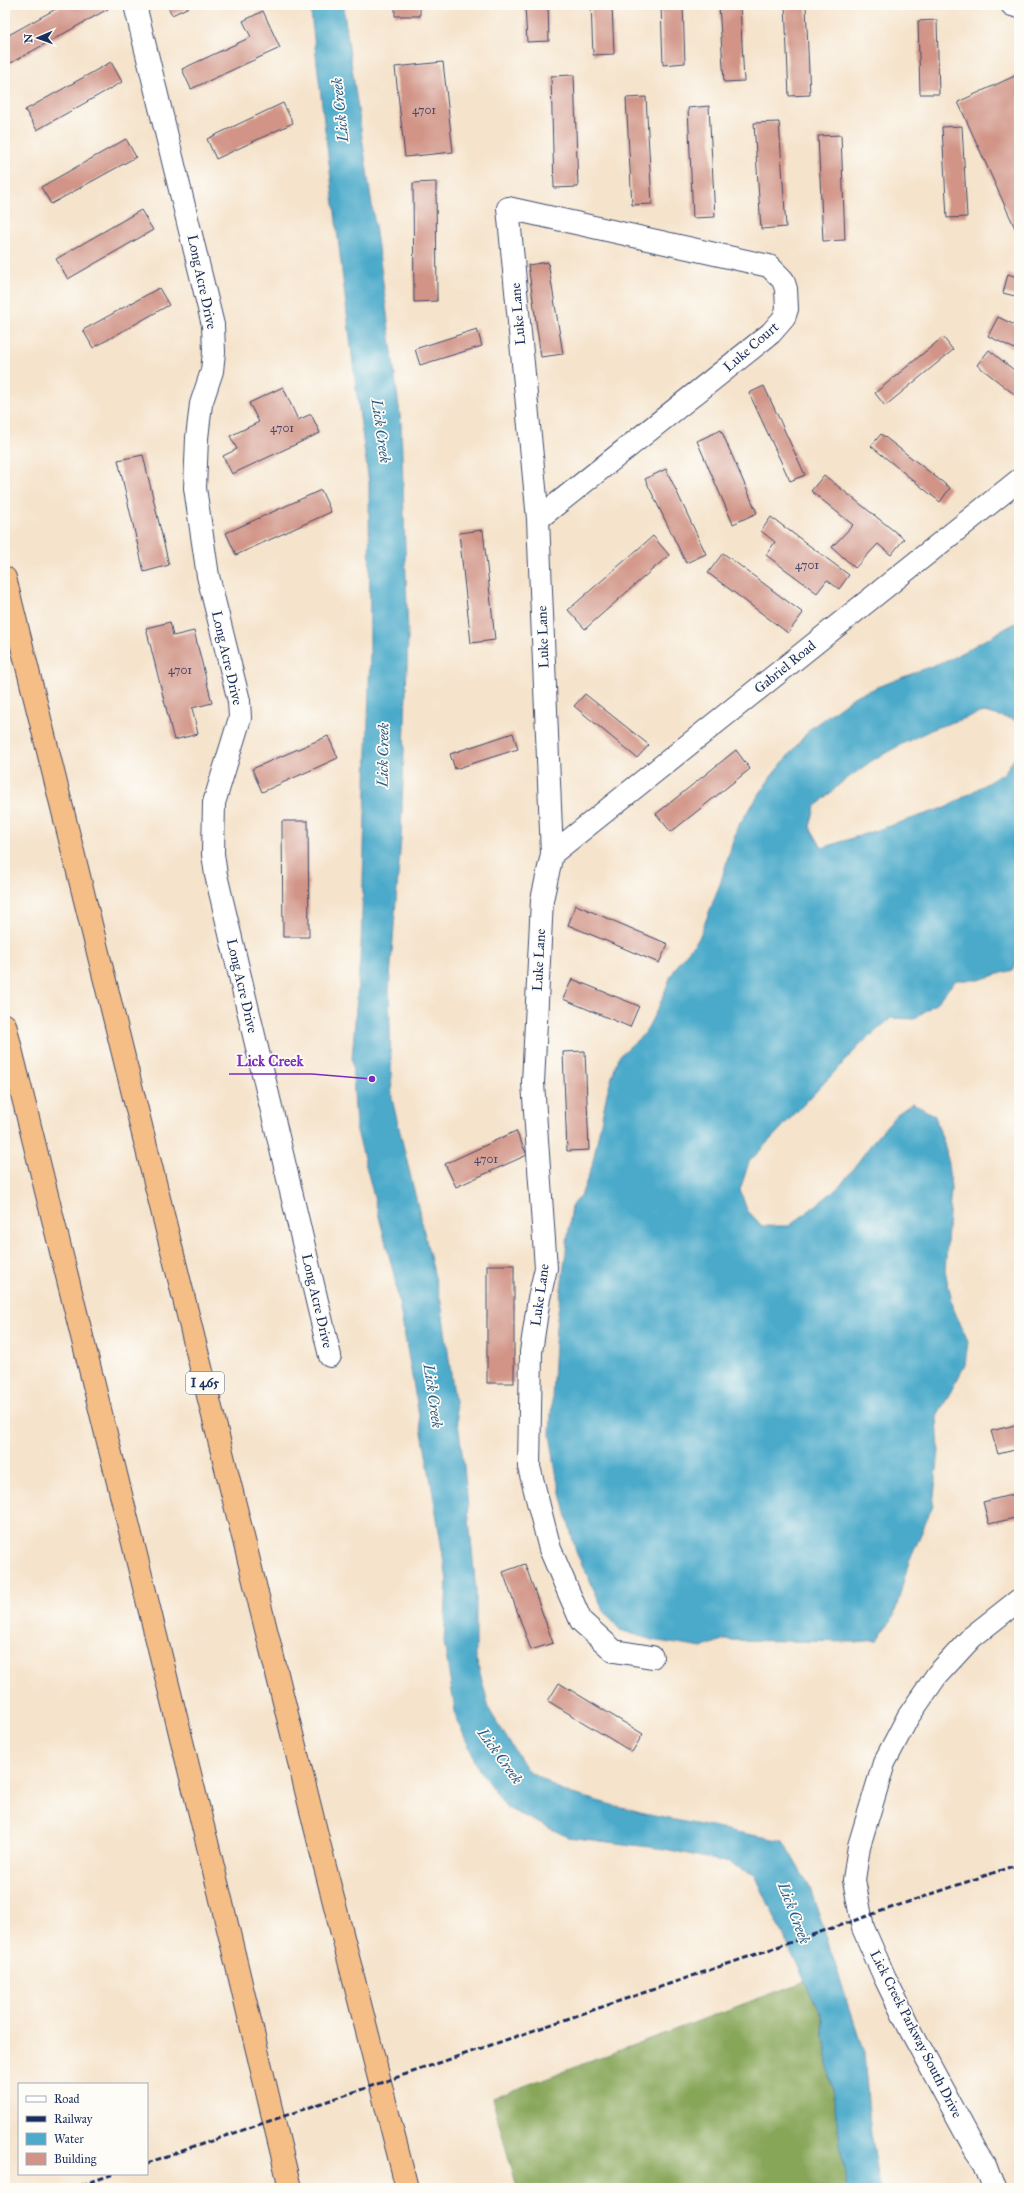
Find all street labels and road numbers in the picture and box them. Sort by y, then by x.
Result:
street label: Long Acre Drive [184,233,220,331]
street label: Luke Lane [507,282,529,346]
street label: Luke Court [720,318,782,376]
street label: Luke Lane [533,605,553,669]
street label: Long Acre Drive [208,609,246,707]
street label: Gabriel Road [751,637,819,697]
street label: Luke Lane [529,928,549,992]
street label: Long Acre Drive [223,937,261,1035]
street label: Long Acre Drive [298,1252,336,1350]
street label: Luke Lane [527,1263,553,1327]
road number: I 465 [186,1372,224,1394]
street label: Lick Creek Parkway South Drive [866,1947,966,2121]

